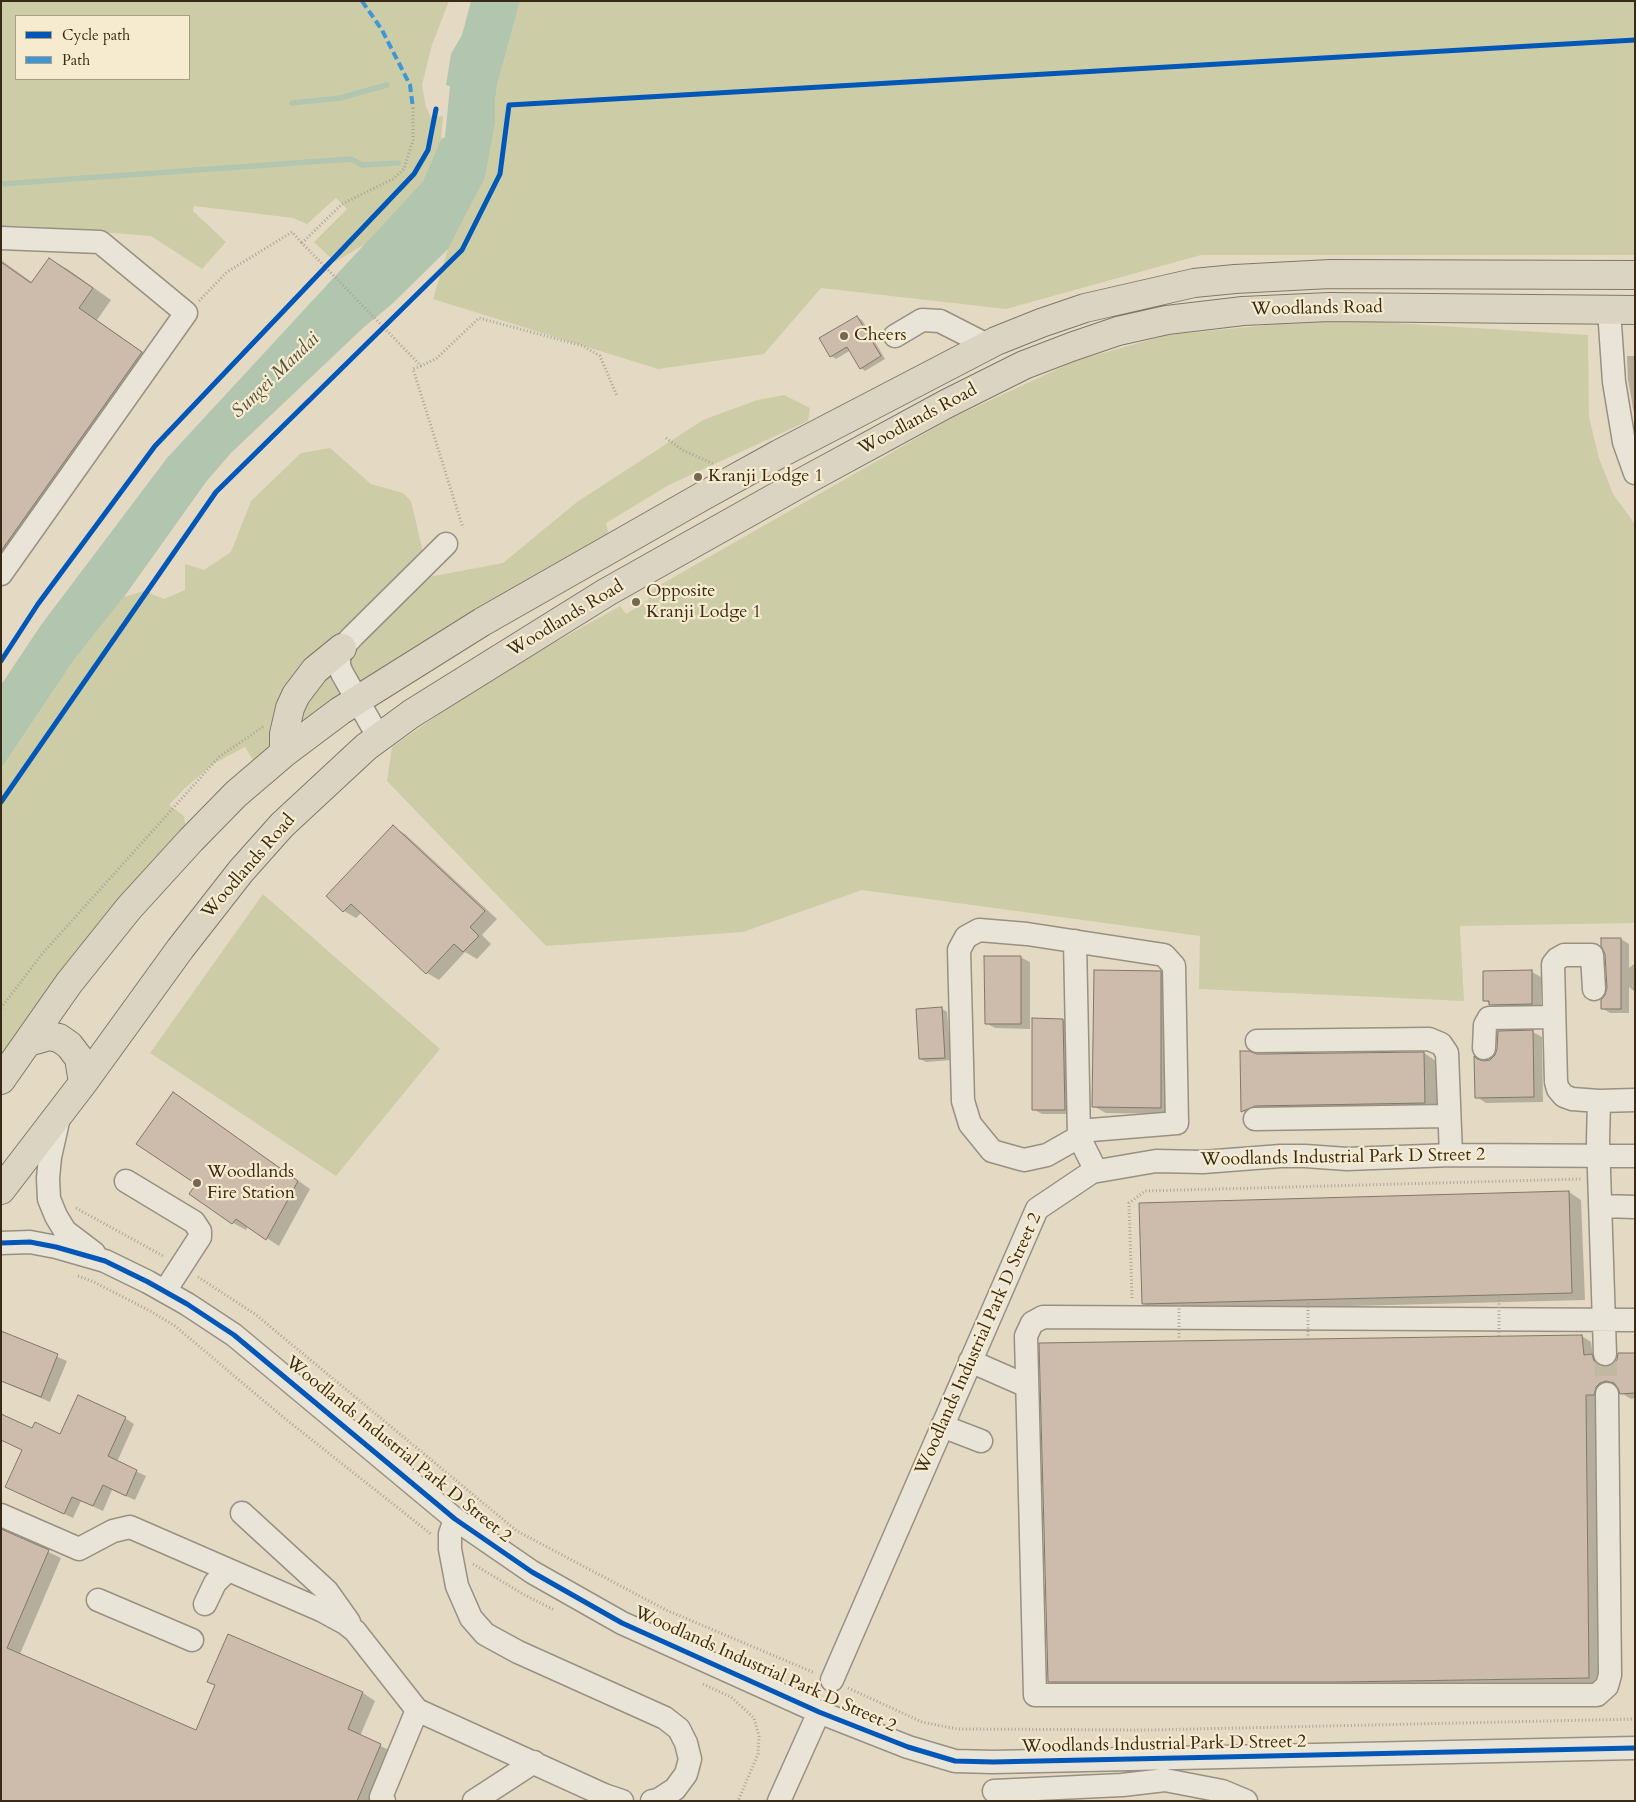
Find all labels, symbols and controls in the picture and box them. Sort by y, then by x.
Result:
legend [15,15,190,80]
text: Cycle path [62,25,130,45]
text: Path [62,50,90,70]
street label: Woodlands Road [1251,297,1383,321]
place label: Cheers [854,325,907,347]
water label: Sungei Mandai [227,329,325,423]
marker: Cheers [838,330,850,342]
street label: Woodlands Road [855,380,981,460]
place label: Kranji Lodge 1 [708,466,823,488]
marker: Kranji Lodge 1 [692,471,704,483]
street label: Woodlands Road [504,576,628,662]
place label: Opposite Kranji Lodge 1 [646,581,761,624]
marker: Opposite Kranji Lodge 1 [630,596,642,608]
street label: Woodlands Road [198,810,300,924]
street label: Woodlands Industrial Park D Street 2 [1201,1145,1485,1171]
place label: Woodlands Fire Station [207,1162,295,1204]
marker: Woodlands Fire Station [191,1177,203,1189]
street label: Woodlands Industrial Park D Street 2 [911,1210,1047,1478]
street label: Woodlands Industrial Park D Street 2 [281,1352,515,1548]
street label: Woodlands Industrial Park D Street 2 [631,1602,899,1738]
street label: Woodlands Industrial Park D Street 2 [1022,1732,1306,1758]

